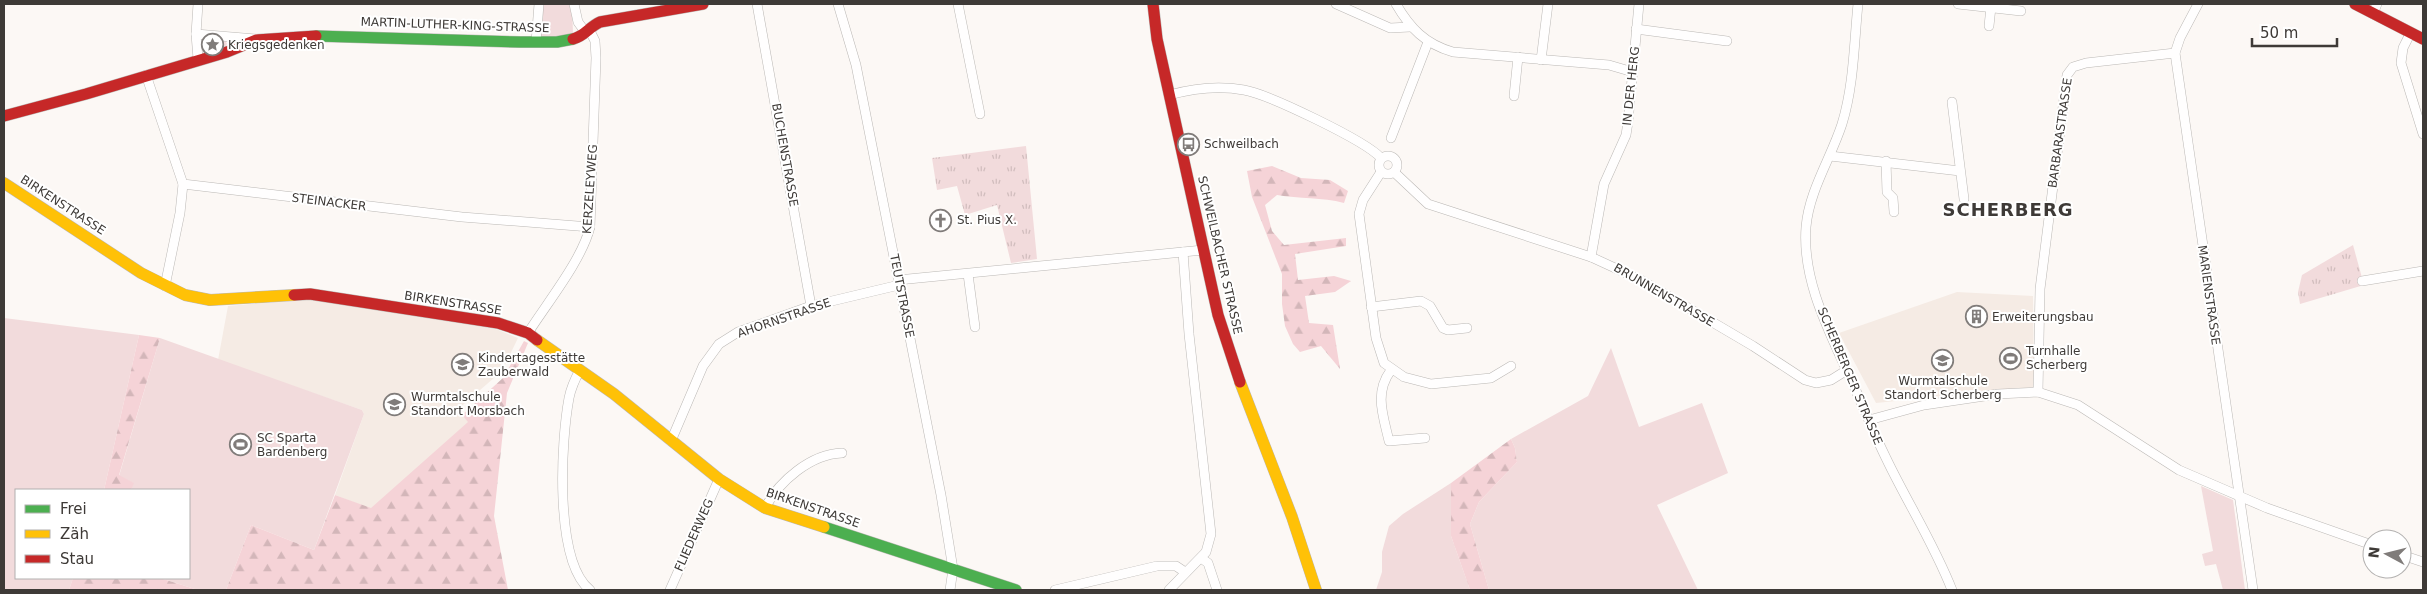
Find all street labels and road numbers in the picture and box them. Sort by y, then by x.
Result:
street label: MARTIN-LUTHER-KING-STRASSE [360,15,550,35]
street label: IN DER HERG [1620,46,1642,126]
street label: BARBARASTRASSE [2045,77,2075,189]
street label: BUCHENSTRASSE [769,102,801,208]
street label: KERZELEYWEG [580,144,600,234]
street label: BIRKENSTRASSE [18,172,108,238]
street label: SCHWEILBACHER STRASSE [1195,175,1245,335]
street label: STEINACKER [291,190,367,214]
street label: MARIENSTRASSE [2195,244,2223,346]
street label: TEUTSTRASSE [887,252,917,339]
street label: BRUNNENSTRASSE [1611,261,1717,329]
street label: BIRKENSTRASSE [403,288,503,318]
street label: AHORNSTRASSE [735,295,833,341]
street label: SCHERBERGER STRASSE [1815,305,1885,447]
street label: BIRKENSTRASSE [764,485,862,531]
street label: FLIEDERWEG [672,496,716,574]

